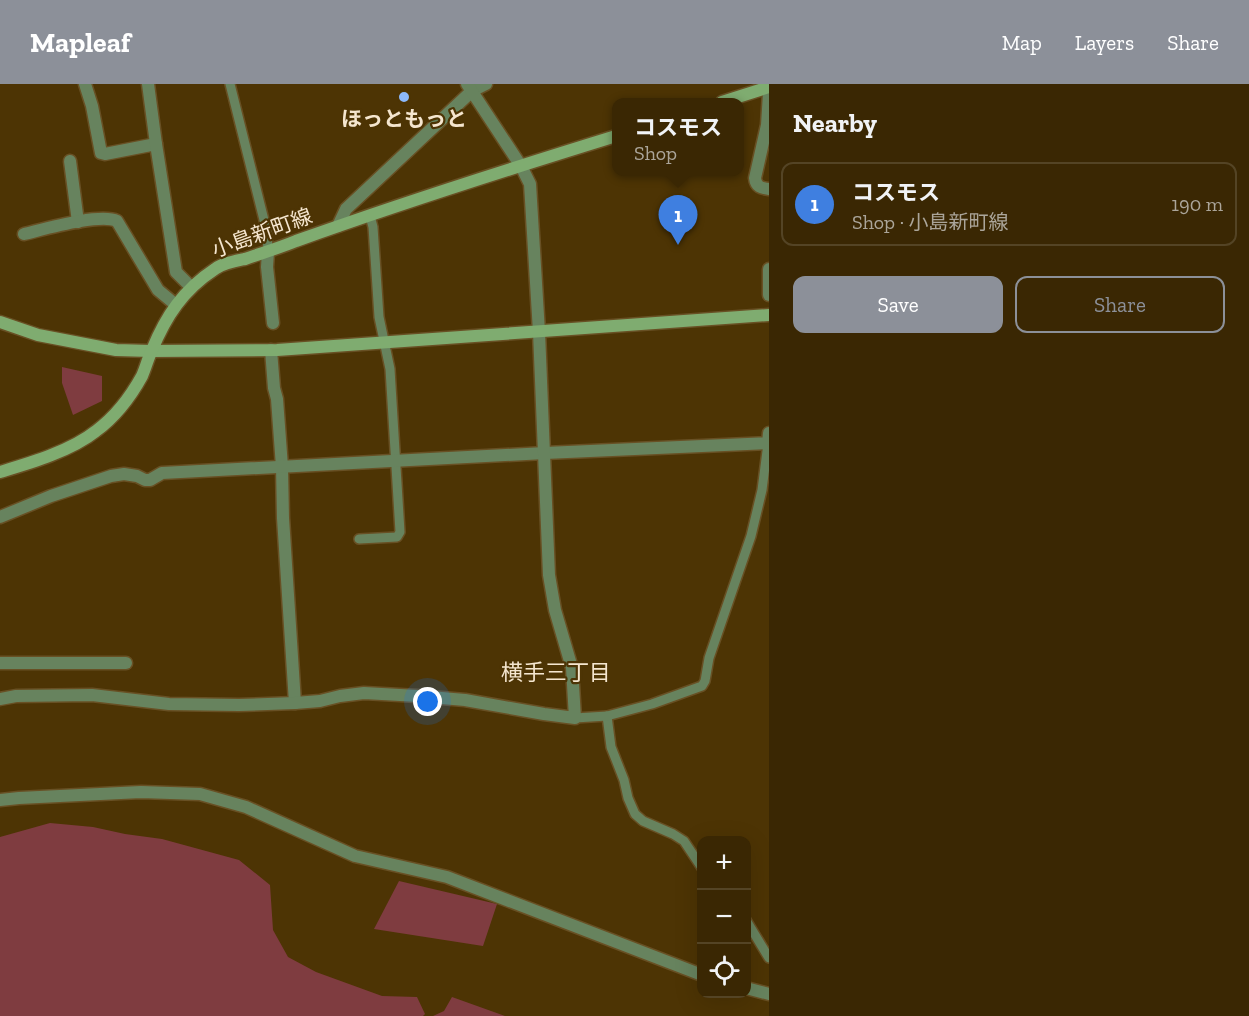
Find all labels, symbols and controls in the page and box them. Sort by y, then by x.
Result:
text: Mapleaf [30,26,130,59]
text: Map [1002,30,1042,55]
text: Layers [1075,30,1134,55]
text: Share [1167,30,1219,55]
marker: ほっともっと [397,90,411,104]
popup [612,98,744,176]
place label: ほっともっと [341,106,467,131]
text: Nearby [793,107,877,139]
text: コスモス [634,114,722,141]
text: Shop [634,141,677,165]
text: コスモス [852,179,940,206]
text: 1 [810,192,819,216]
text: 190 m [1171,192,1223,216]
pin: 1 [658,196,698,245]
street label: 小島新町線 [208,203,315,262]
text: Shop · 小島新町線 [852,210,1009,234]
button: Save [793,276,1003,333]
button: Share [1015,276,1225,333]
district label: 横手三丁目 [501,659,611,686]
your location [413,687,442,716]
map controls [697,836,751,998]
button: + [697,836,751,890]
button: − [697,890,751,944]
button: locate [697,944,751,998]

